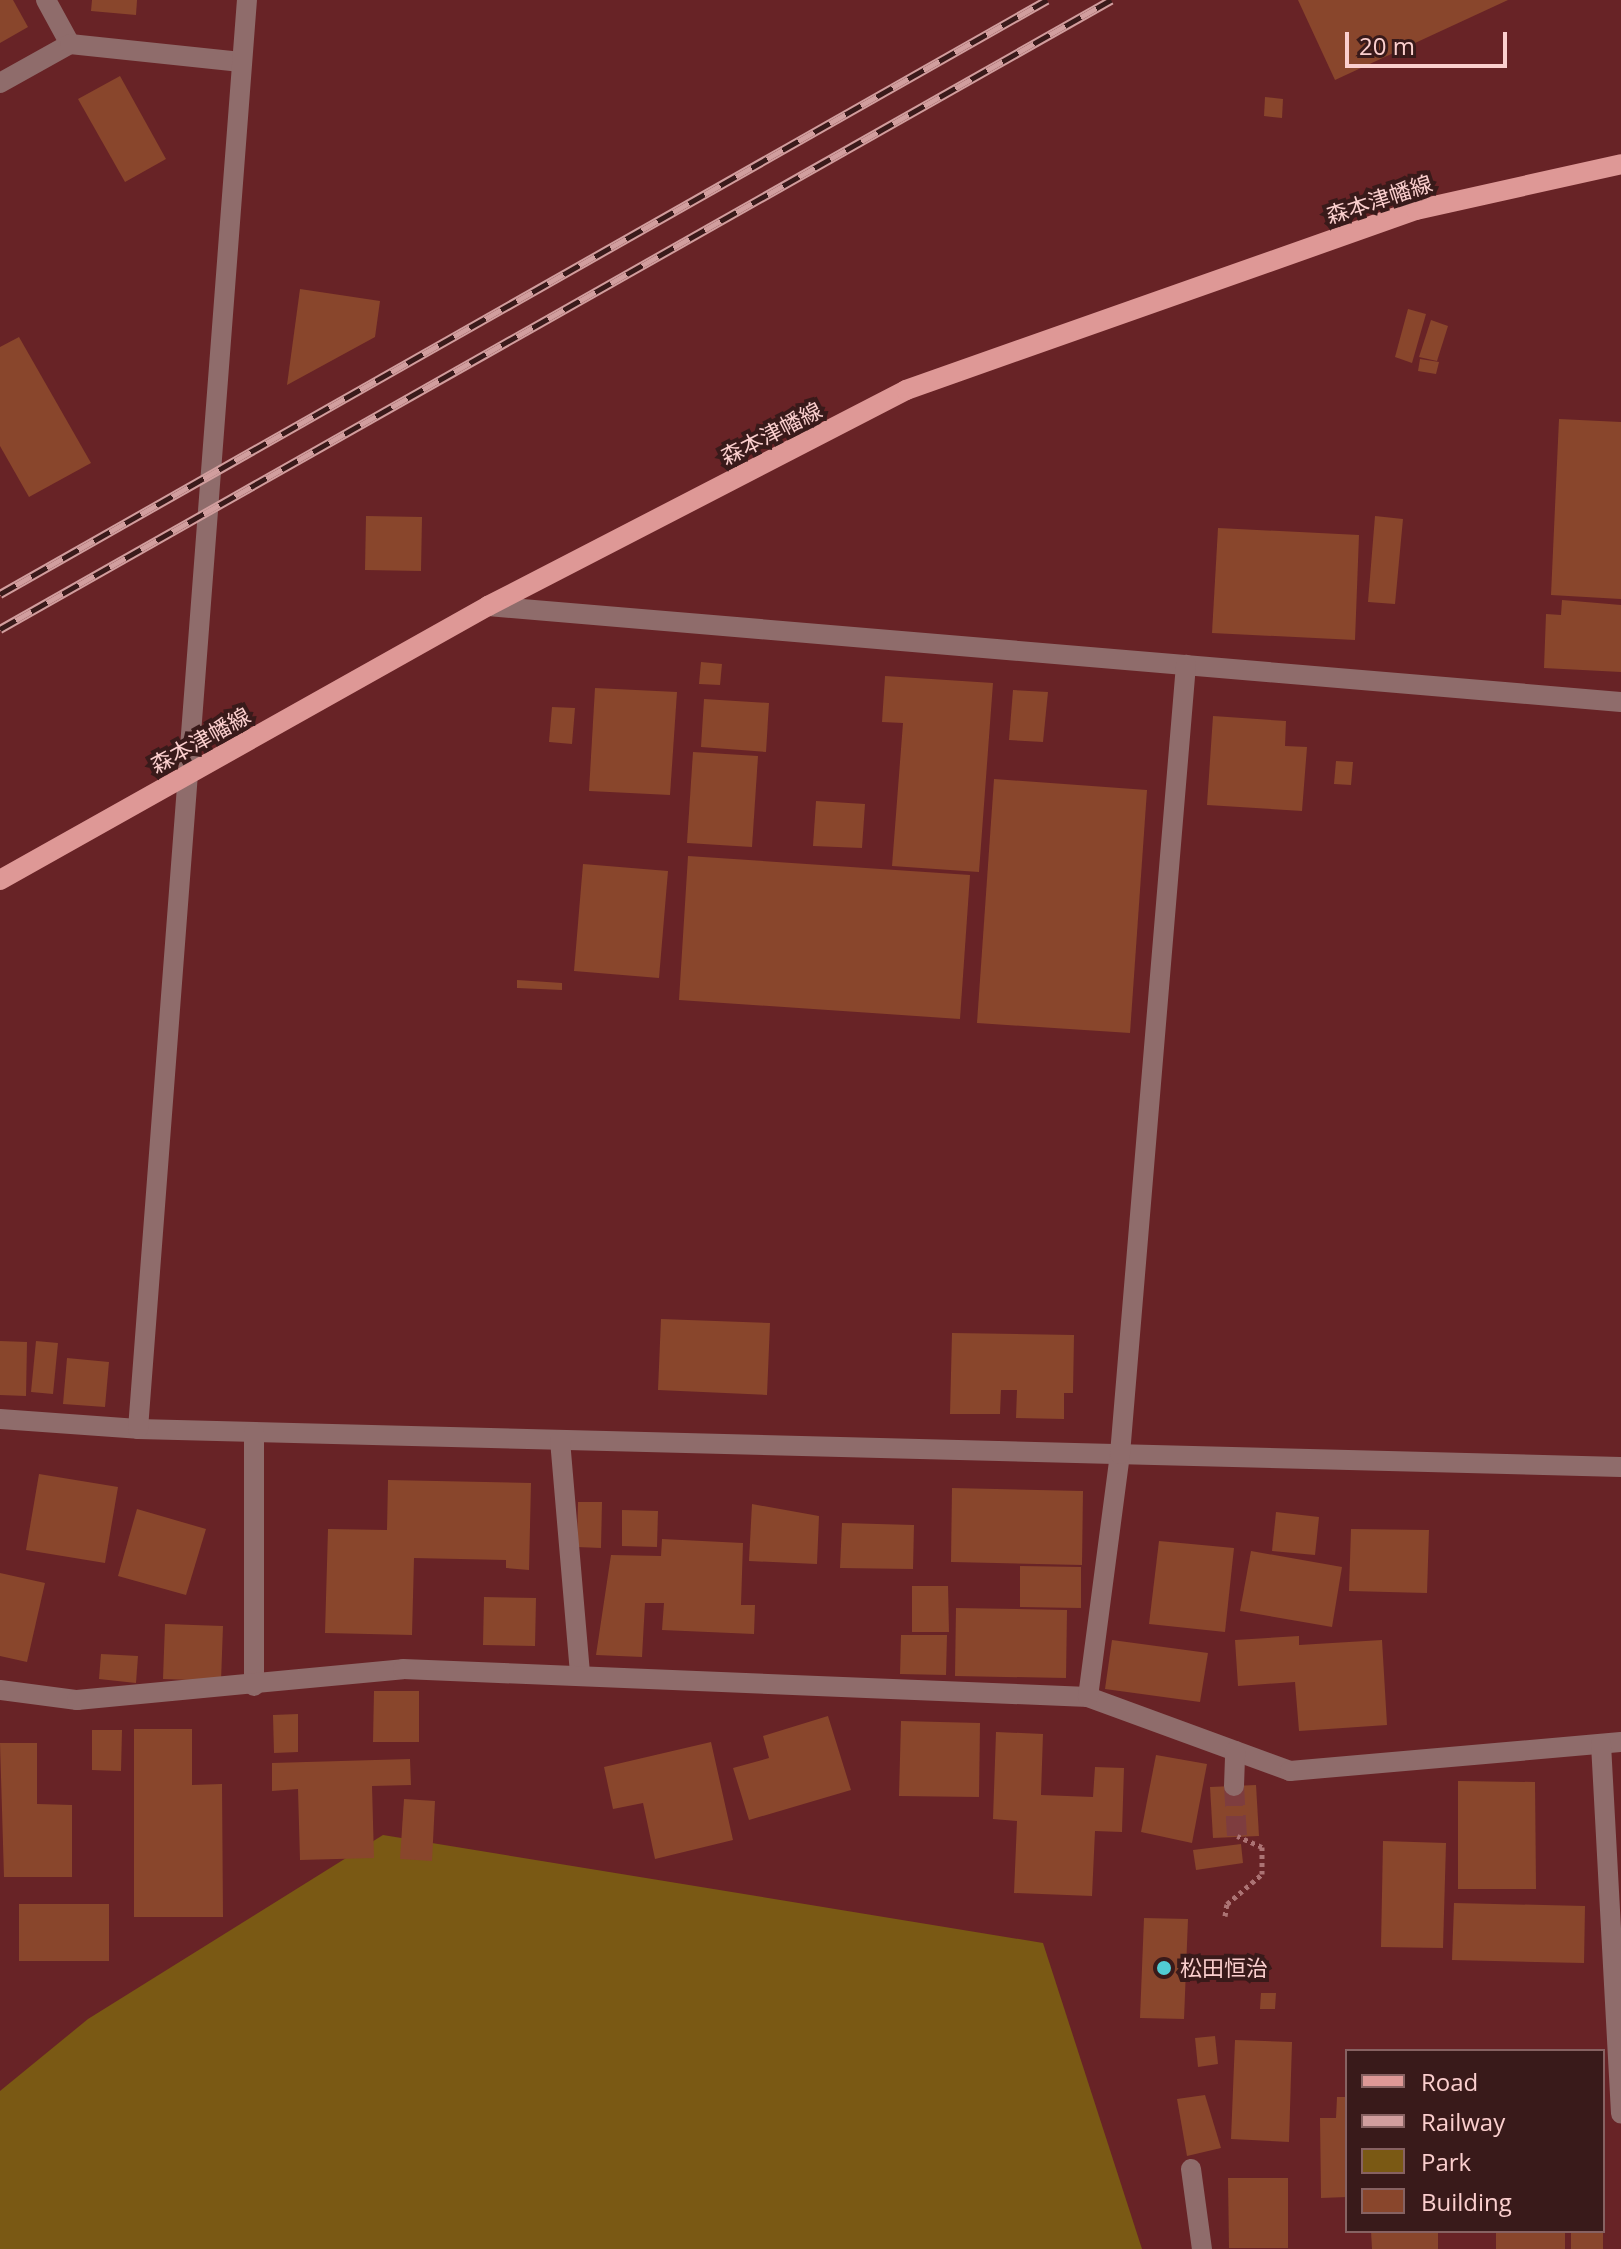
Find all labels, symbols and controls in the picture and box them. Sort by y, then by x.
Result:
scale bar [1349,16,1511,66]
text: 20 m [1359,29,1415,62]
street label: 森本津幡線 [1323,169,1435,229]
street label: 森本津幡線 [716,396,826,470]
street label: 森本津幡線 [145,702,255,778]
place label: 松田恒治 [1180,1955,1268,1981]
marker: 松田恒治 [1155,1959,1173,1977]
legend [1345,2049,1605,2233]
text: Road [1421,2065,1478,2098]
text: Railway [1421,2105,1505,2138]
text: Park [1421,2145,1471,2178]
text: Building [1421,2185,1512,2218]

